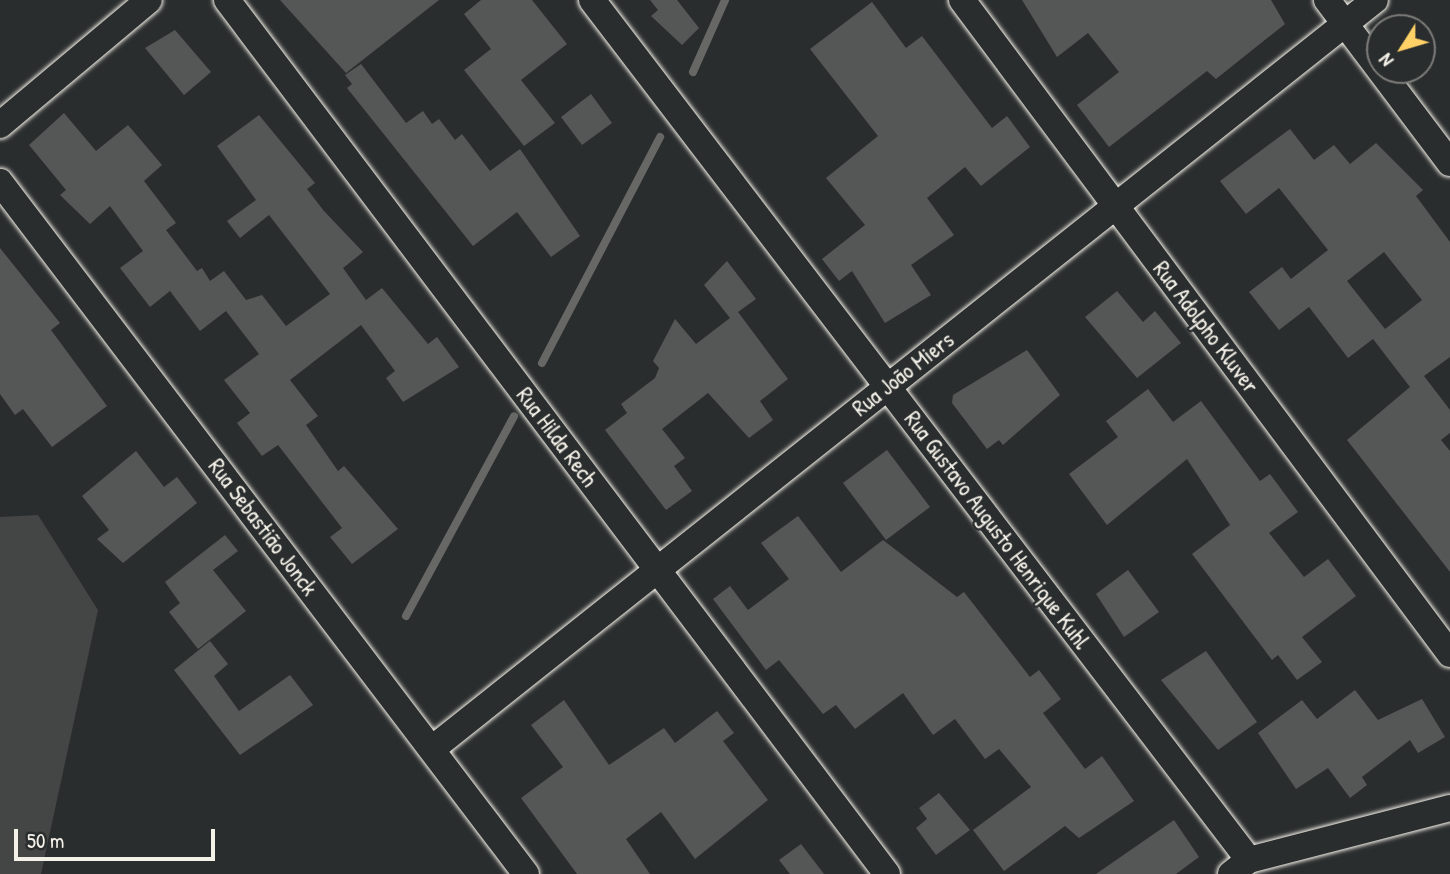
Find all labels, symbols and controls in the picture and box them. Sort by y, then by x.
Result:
north arrow [1366,14,1436,84]
text: N [1372,49,1399,72]
street label: Rua Adolpho Kluver [1147,256,1265,398]
street label: Rua João Miers [847,326,959,422]
street label: Rua Hilda Rech [511,382,603,492]
street label: Rua Gustavo Augusto Henrique Kuhl [899,406,1095,654]
street label: Rua Sebastião Jonck [203,453,323,601]
scale bar [18,814,219,858]
text: 50 m [27,826,64,855]

